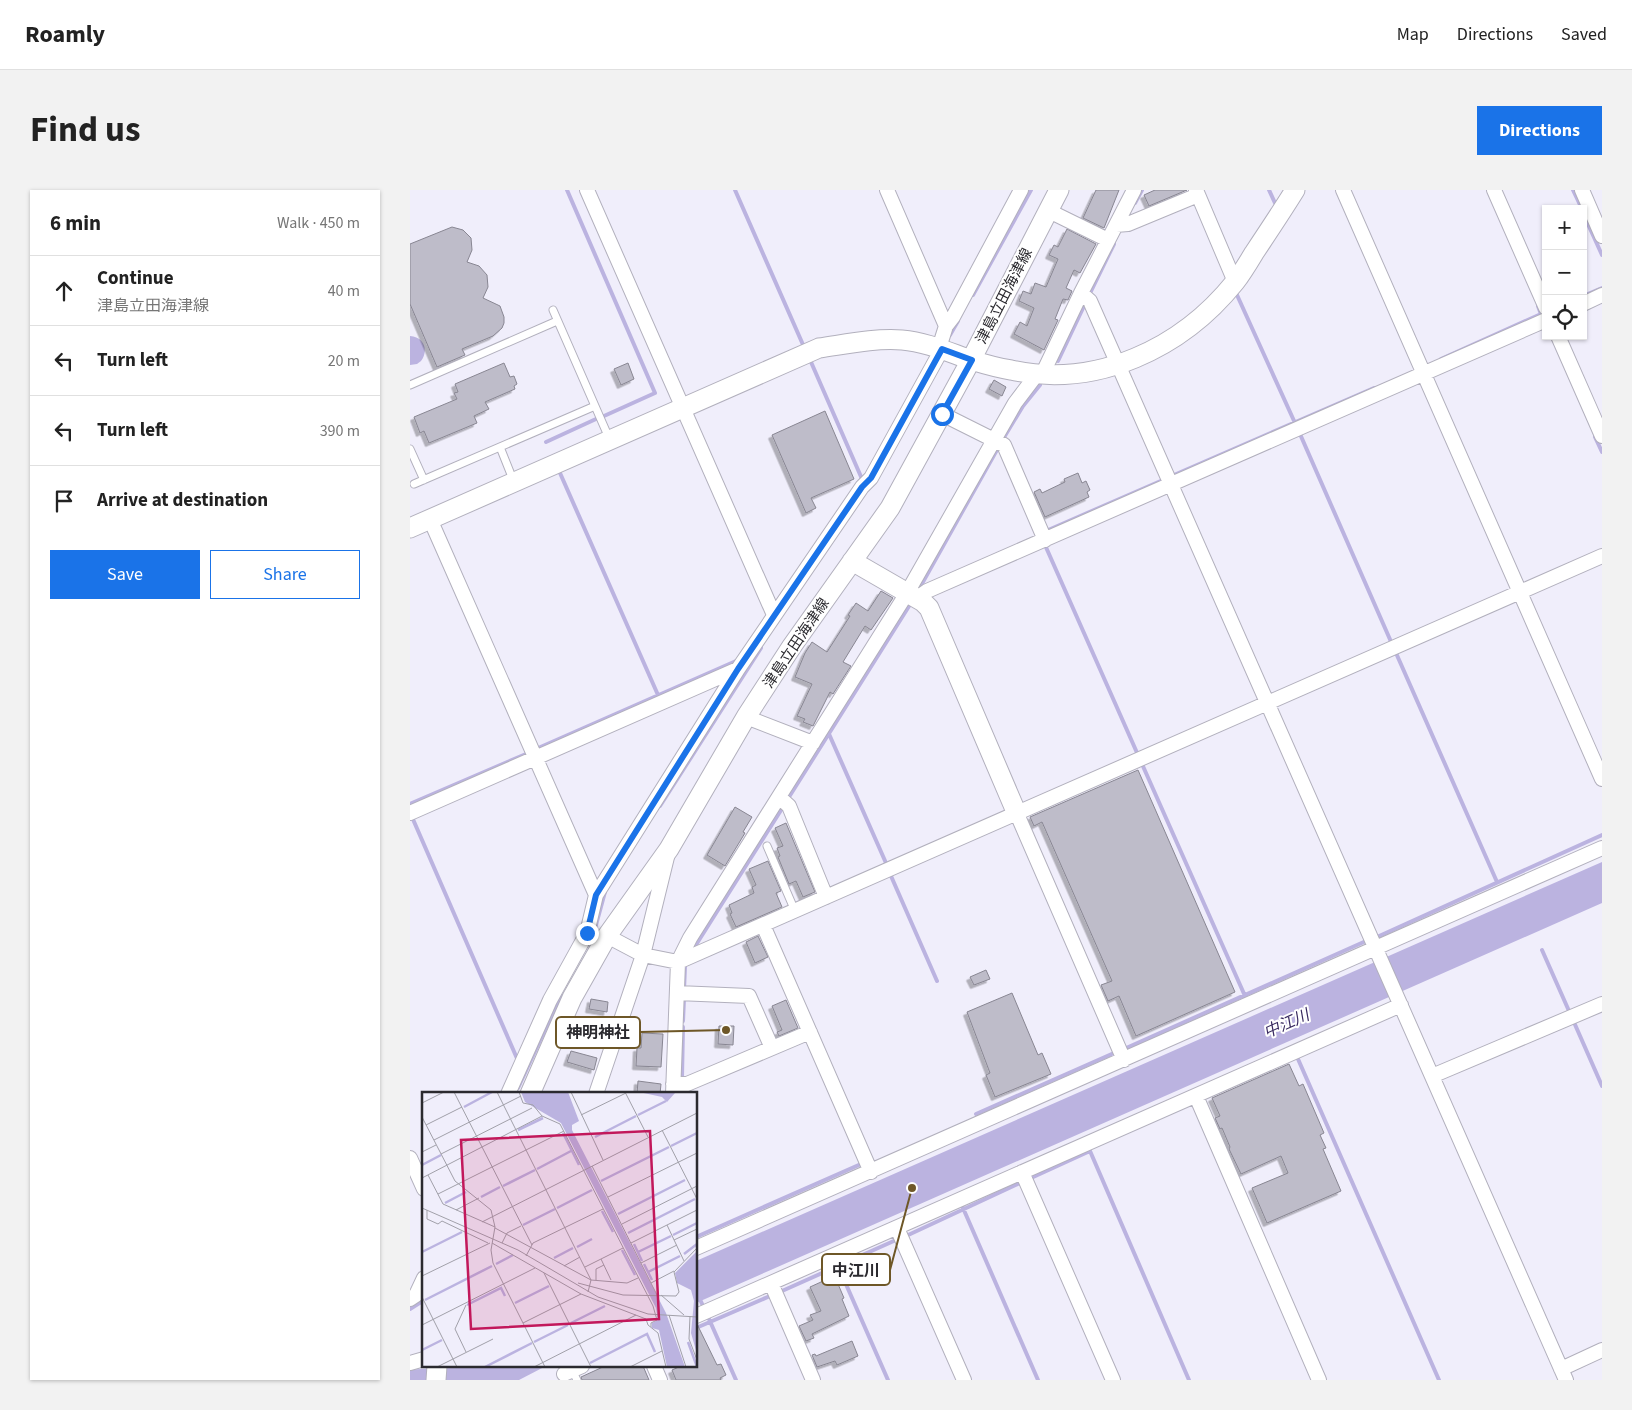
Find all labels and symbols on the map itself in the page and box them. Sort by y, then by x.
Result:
street label: 津島立田海津線 [971,245,1038,348]
route start [931,403,954,426]
street label: 津島立田海津線 [758,594,834,693]
route end [576,922,599,945]
water label: 中江川 [1260,1003,1315,1044]
callout: 神明神社 [556,1017,640,1048]
text: 神明神社 [566,1022,630,1044]
inset map [422,1092,698,1368]
callout: 中江川 [822,1254,890,1285]
text: 中江川 [832,1260,880,1282]

